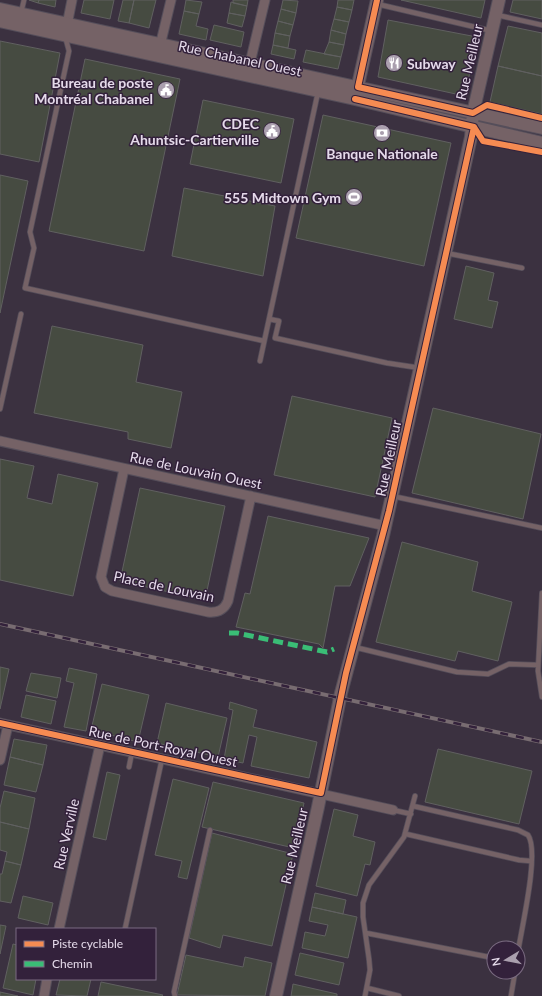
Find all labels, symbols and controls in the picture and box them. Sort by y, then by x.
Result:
street label: Rue Meilleur [452,22,486,102]
street label: Rue Chabanel Ouest [177,37,303,79]
restaurant icon: Subway [384,53,404,73]
place label: Subway [407,55,456,72]
place label: Bureau de poste Montréal Chabanel [34,74,154,107]
public building icon: Bureau de poste Montréal Chabanel [156,80,176,100]
place label: CDEC Ahuntsic-Cartierville [129,115,260,148]
public building icon: CDEC Ahuntsic-Cartierville [262,121,282,141]
bank icon: Banque Nationale [372,123,392,143]
place label: Banque Nationale [326,145,438,162]
sports icon: 555 Midtown Gym [344,187,364,207]
place label: 555 Midtown Gym [224,189,341,206]
street label: Rue Meilleur [372,418,404,498]
street label: Rue de Louvain Ouest [128,448,264,492]
street label: Place de Louvain [112,567,216,605]
street label: Rue de Port-Royal Ouest [87,722,239,770]
street label: Rue Verville [50,797,82,871]
street label: Rue Meilleur [277,806,311,886]
legend [16,928,156,980]
text: Piste cyclable [52,936,123,951]
north arrow [486,940,526,980]
text: Chemin [52,956,93,971]
text: N [489,957,503,967]

